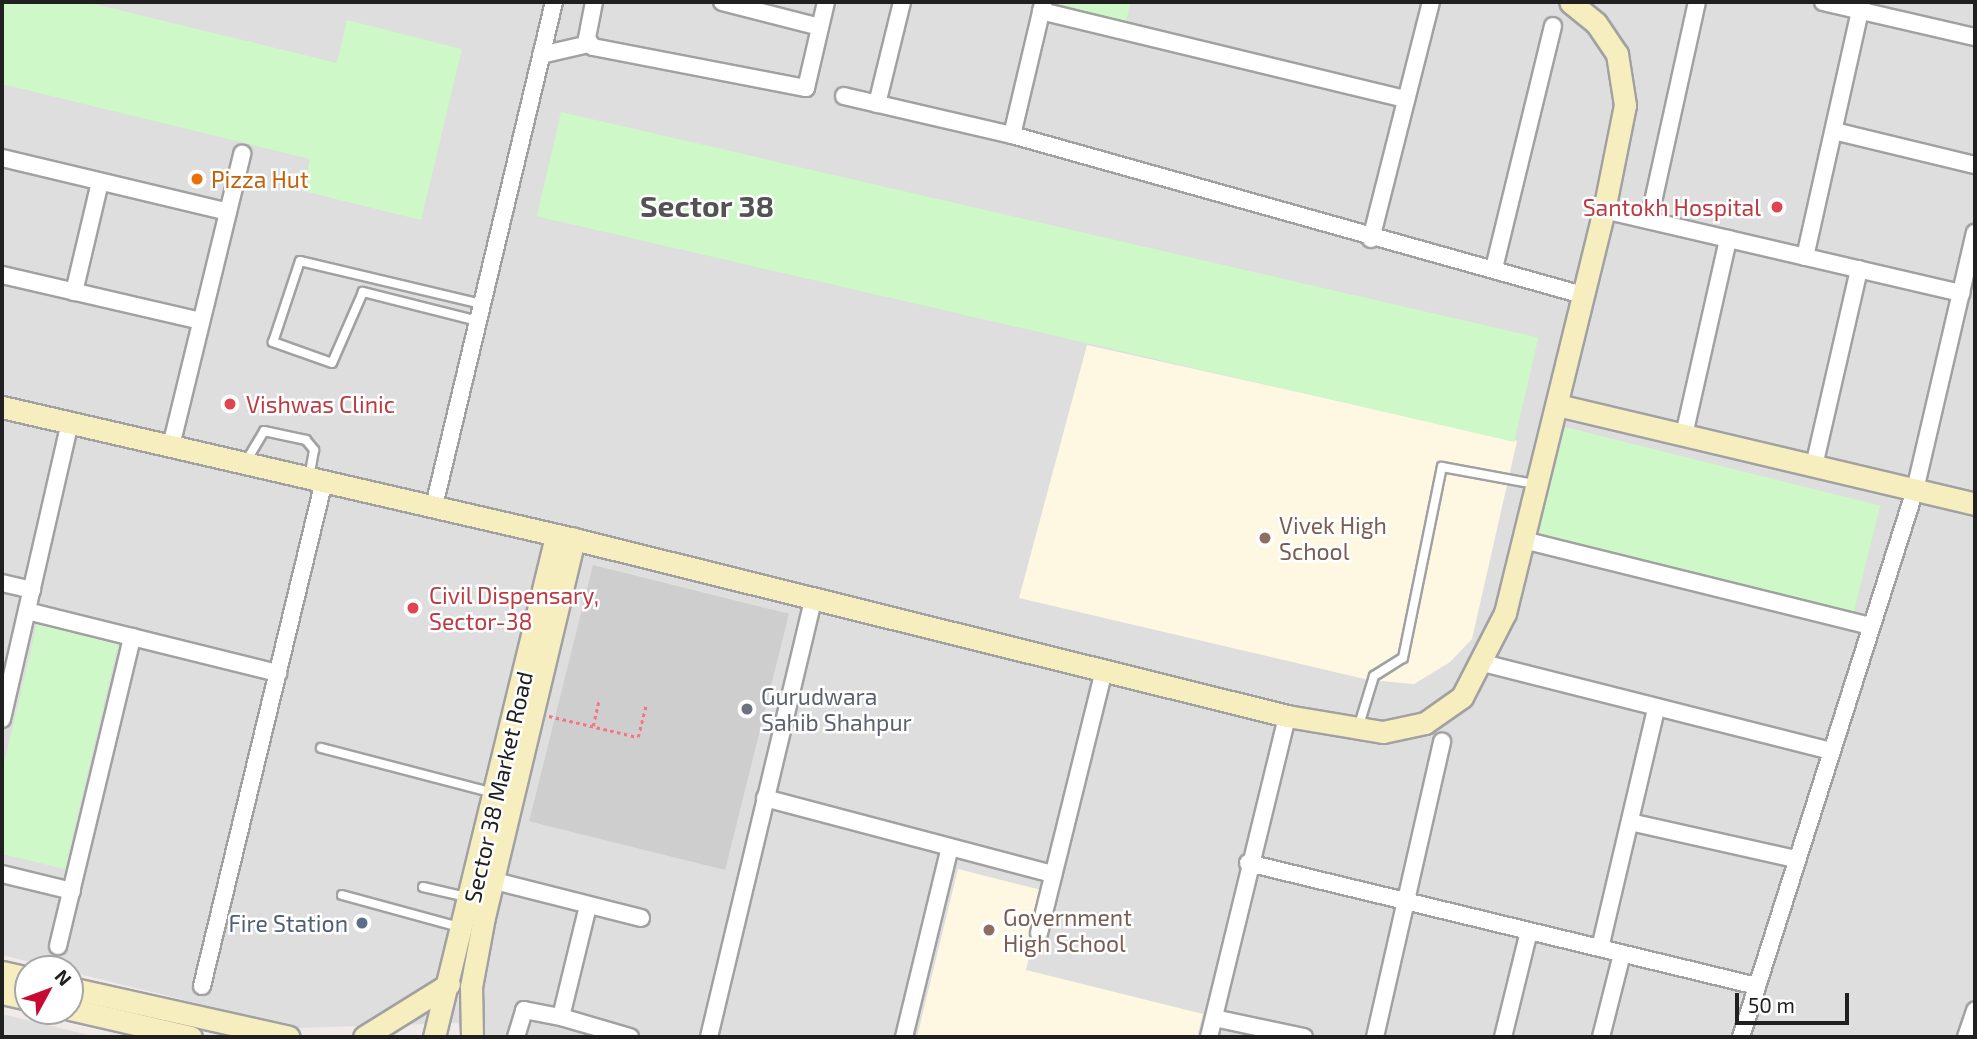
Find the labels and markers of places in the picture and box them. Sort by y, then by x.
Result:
place label: Pizza Hut [211,165,309,193]
marker: Pizza Hut [189,171,205,187]
place label: Santokh Hospital [1583,193,1761,221]
marker: Santokh Hospital [1767,197,1787,217]
place label: Vishwas Clinic [246,390,395,418]
marker: Vishwas Clinic [220,394,240,414]
place label: Vivek High School [1279,511,1387,565]
marker: Vivek High School [1257,530,1273,546]
place label: Civil Dispensary, Sector-38 [429,581,600,635]
marker: Civil Dispensary, Sector-38 [403,598,423,618]
place label: Gurudwara Sahib Shahpur [761,682,912,736]
marker: Gurudwara Sahib Shahpur [739,701,755,717]
place label: Government High School [1003,903,1132,957]
place label: Fire Station [228,909,348,937]
marker: Fire Station [354,915,370,931]
marker: Government High School [981,922,997,938]

